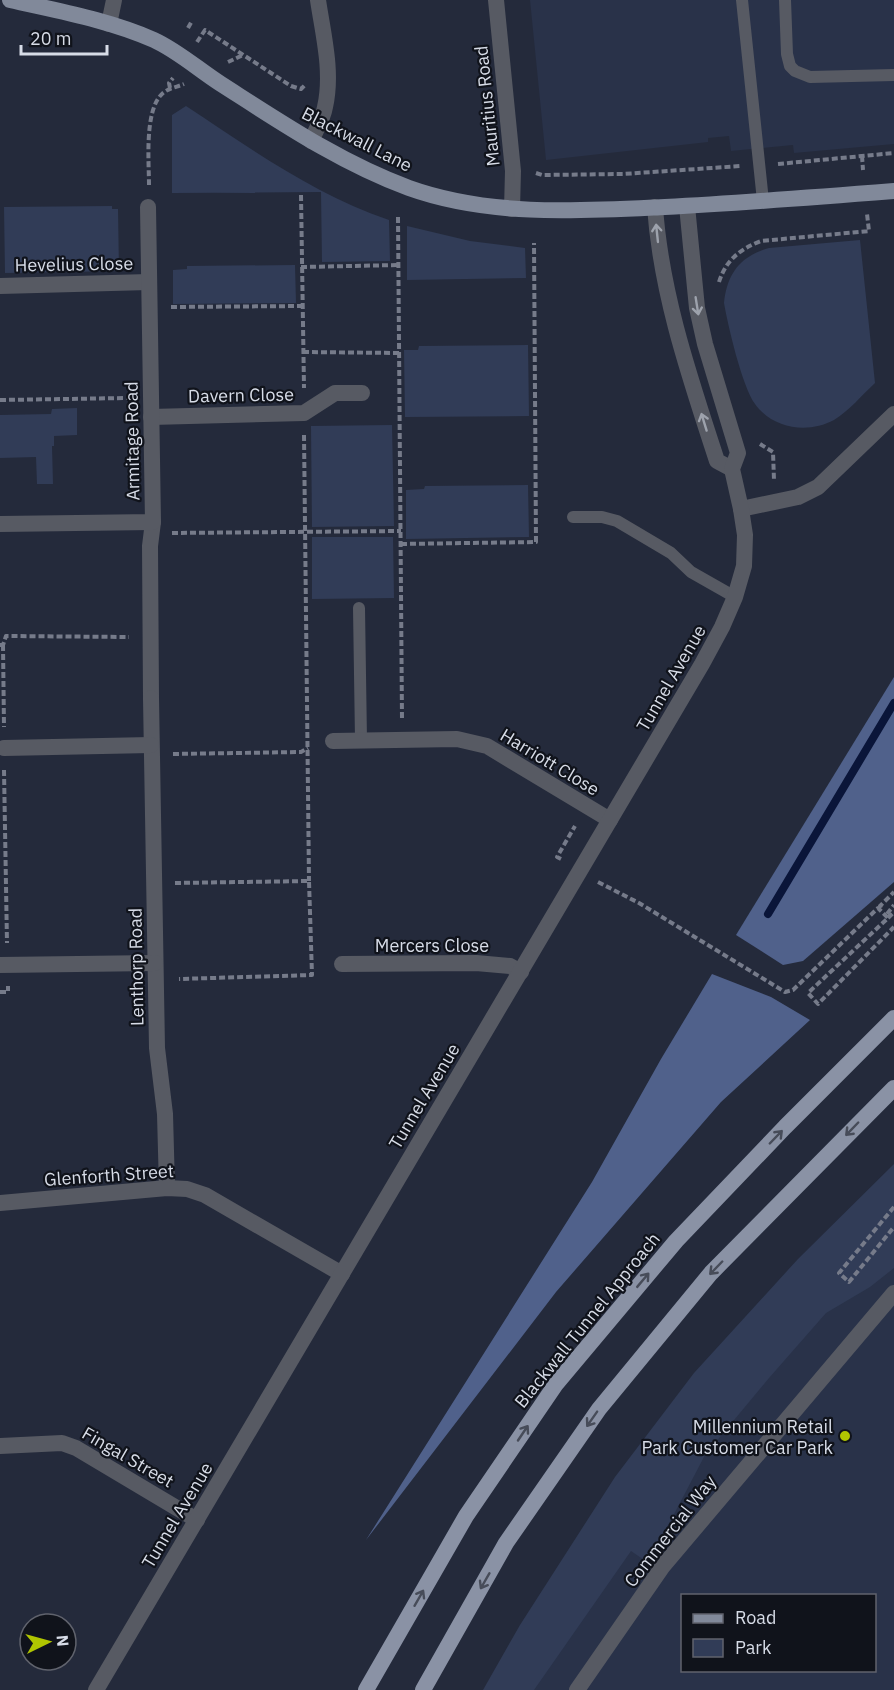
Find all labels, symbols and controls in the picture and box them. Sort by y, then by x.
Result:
scale bar [21,18,106,56]
text: 20 m [30,27,72,50]
street label: Mauritius Road [469,45,505,167]
street label: Blackwall Lane [298,101,416,177]
one-way arrow [652,223,663,243]
street label: Hevelius Close [15,251,134,277]
one-way arrow [691,295,702,315]
street label: Armitage Road [119,381,145,501]
street label: Davern Close [188,383,294,407]
one-way arrow [698,413,709,432]
street label: Tunnel Avenue [631,621,711,735]
street label: Harriott Close [496,723,604,801]
street label: Lenthorp Road [123,908,149,1026]
street label: Mercers Close [375,934,489,957]
street label: Tunnel Avenue [383,1039,465,1153]
one-way arrow [845,1121,860,1136]
one-way arrow [768,1129,783,1144]
street label: Glenforth Street [43,1159,175,1191]
street label: Blackwall Tunnel Approach [509,1228,665,1412]
one-way arrow [709,1260,723,1275]
one-way arrow [636,1273,650,1288]
one-way arrow [586,1410,598,1427]
place label: Millennium Retail Park Customer Car Park [641,1415,834,1459]
street label: Fingal Street [78,1421,178,1493]
one-way arrow [517,1425,529,1442]
marker: Millennium Retail Park Customer Car Park [838,1429,852,1443]
street label: Tunnel Avenue [136,1458,218,1572]
street label: Commercial Way [619,1470,721,1592]
one-way arrow [478,1572,490,1589]
one-way arrow [413,1590,425,1607]
legend [681,1594,876,1672]
text: Road [735,1606,776,1629]
north arrow [18,1612,78,1672]
text: N [52,1634,73,1647]
text: Park [735,1636,772,1659]

